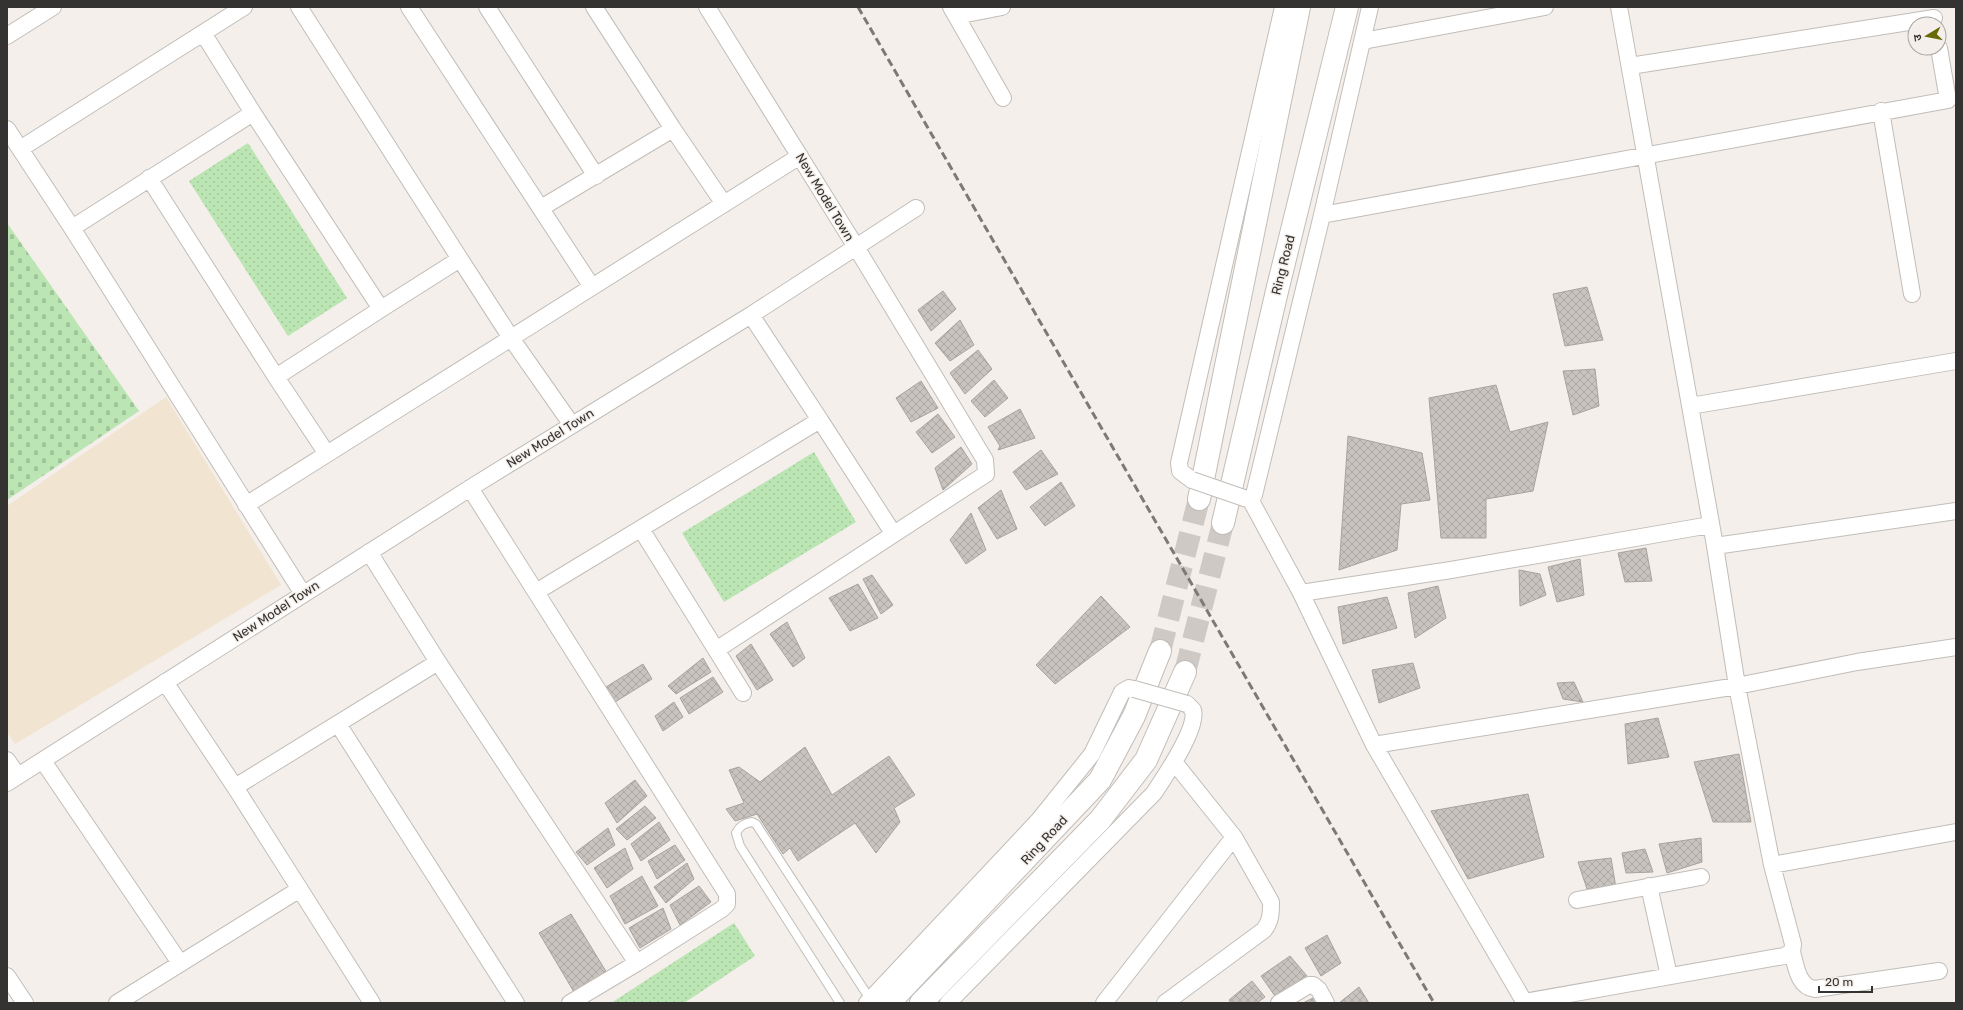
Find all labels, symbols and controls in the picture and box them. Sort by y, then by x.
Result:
north arrow [1907,16,1947,56]
text: उ [1911,33,1925,42]
street label: New Model Town [793,150,857,244]
street label: Ring Road [1268,233,1299,297]
street label: New Model Town [504,405,596,471]
street label: New Model Town [230,577,322,645]
street label: Ring Road [1018,812,1071,868]
scale bar [1819,968,1872,994]
text: 20 m [1825,975,1853,989]

